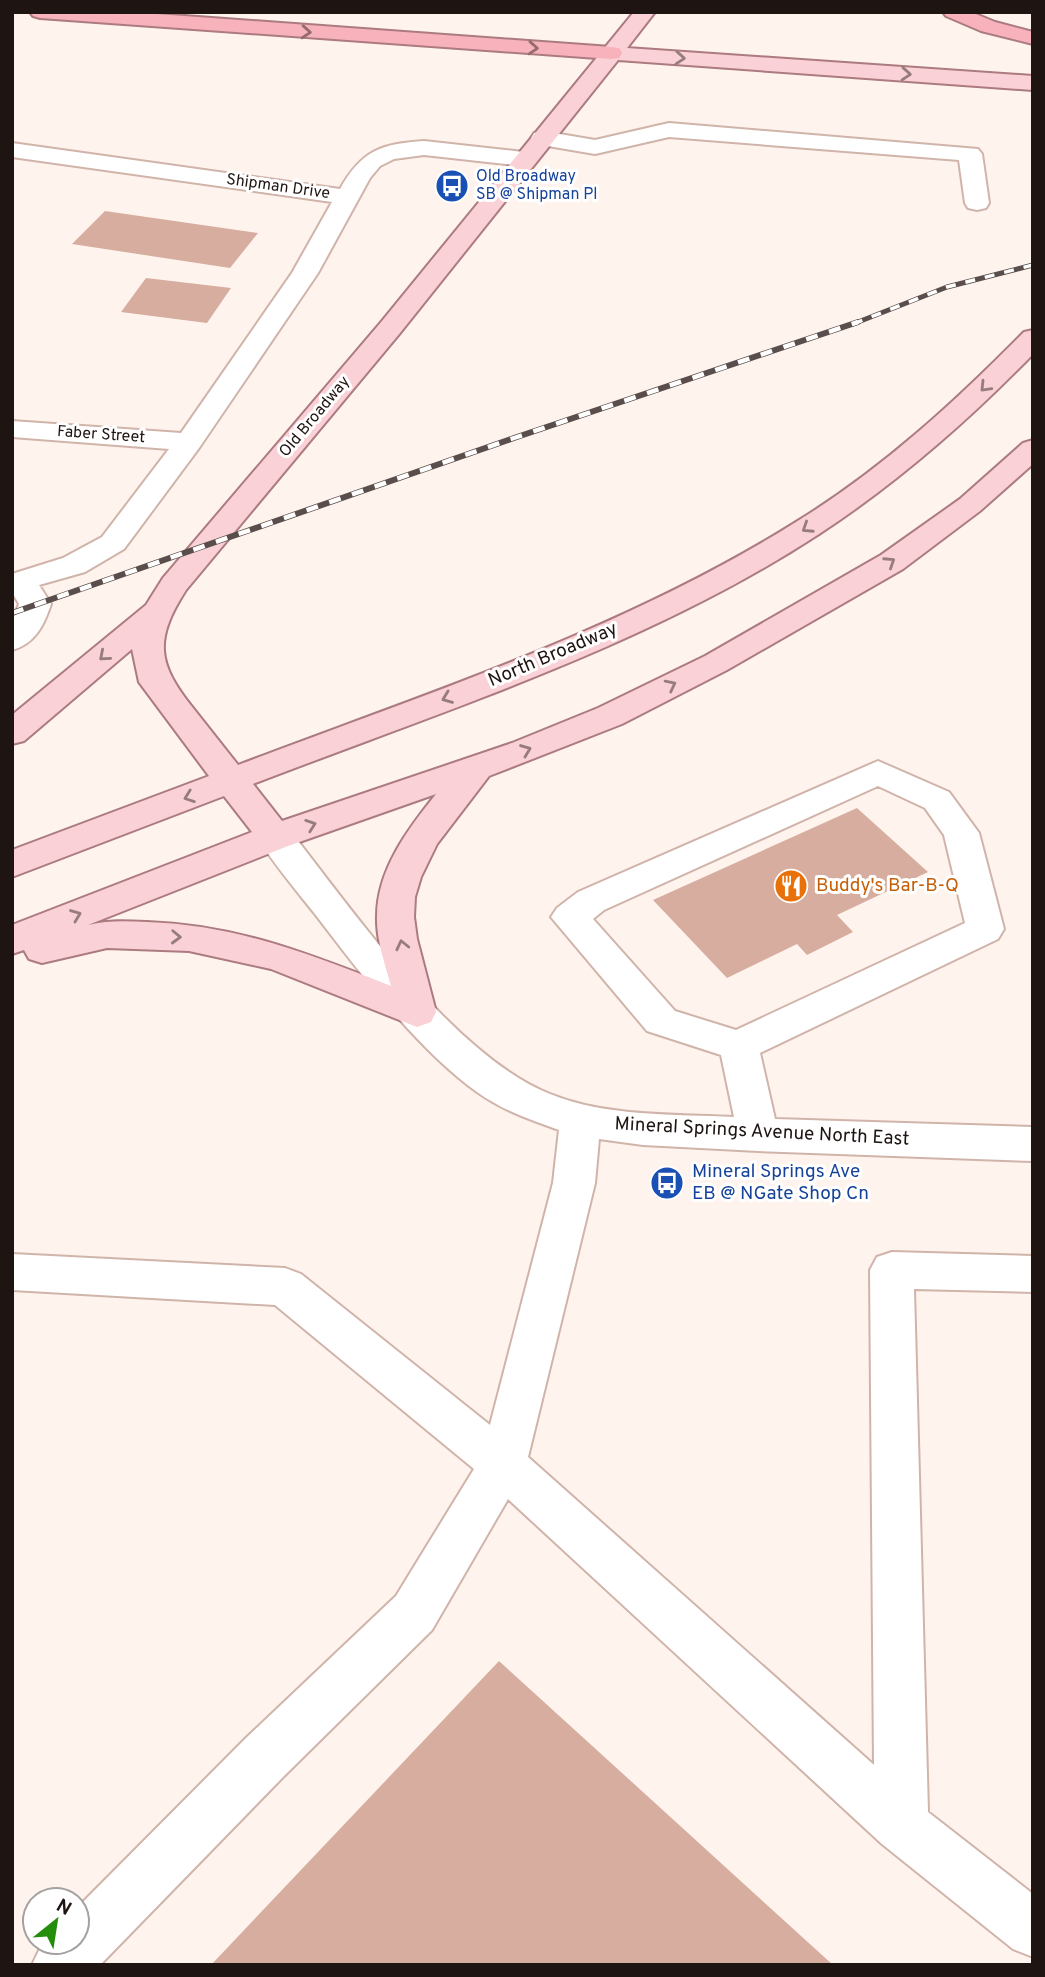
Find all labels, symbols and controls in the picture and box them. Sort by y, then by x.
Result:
one-way arrow [301,24,312,39]
one-way arrow [528,40,539,55]
one-way arrow [674,50,685,65]
one-way arrow [901,66,912,81]
bus stop icon: Old Broadway SB @ Shipman Pl [433,167,471,205]
place label: Old Broadway SB @ Shipman Pl [476,167,597,205]
street label: Shipman Drive [225,170,331,204]
street label: Old Broadway [275,372,355,462]
one-way arrow [981,379,994,392]
street label: Faber Street [56,422,146,448]
one-way arrow [802,519,815,532]
one-way arrow [883,557,896,570]
street label: North Broadway [485,617,621,693]
one-way arrow [100,648,113,660]
one-way arrow [664,680,676,694]
one-way arrow [442,689,454,703]
one-way arrow [519,744,531,758]
one-way arrow [184,789,196,803]
one-way arrow [305,819,317,833]
restaurant icon: Buddy's Bar-B-Q [772,867,810,905]
place label: Buddy's Bar-B-Q [816,874,959,898]
one-way arrow [69,909,81,923]
one-way arrow [171,929,182,944]
one-way arrow [395,939,410,951]
street label: Mineral Springs Avenue North East [614,1112,910,1152]
place label: Mineral Springs Ave EB @ NGate Shop Cn [692,1160,869,1206]
bus stop icon: Mineral Springs Ave EB @ NGate Shop Cn [648,1164,686,1202]
north arrow [21,1886,91,1956]
text: N [52,1894,75,1922]

